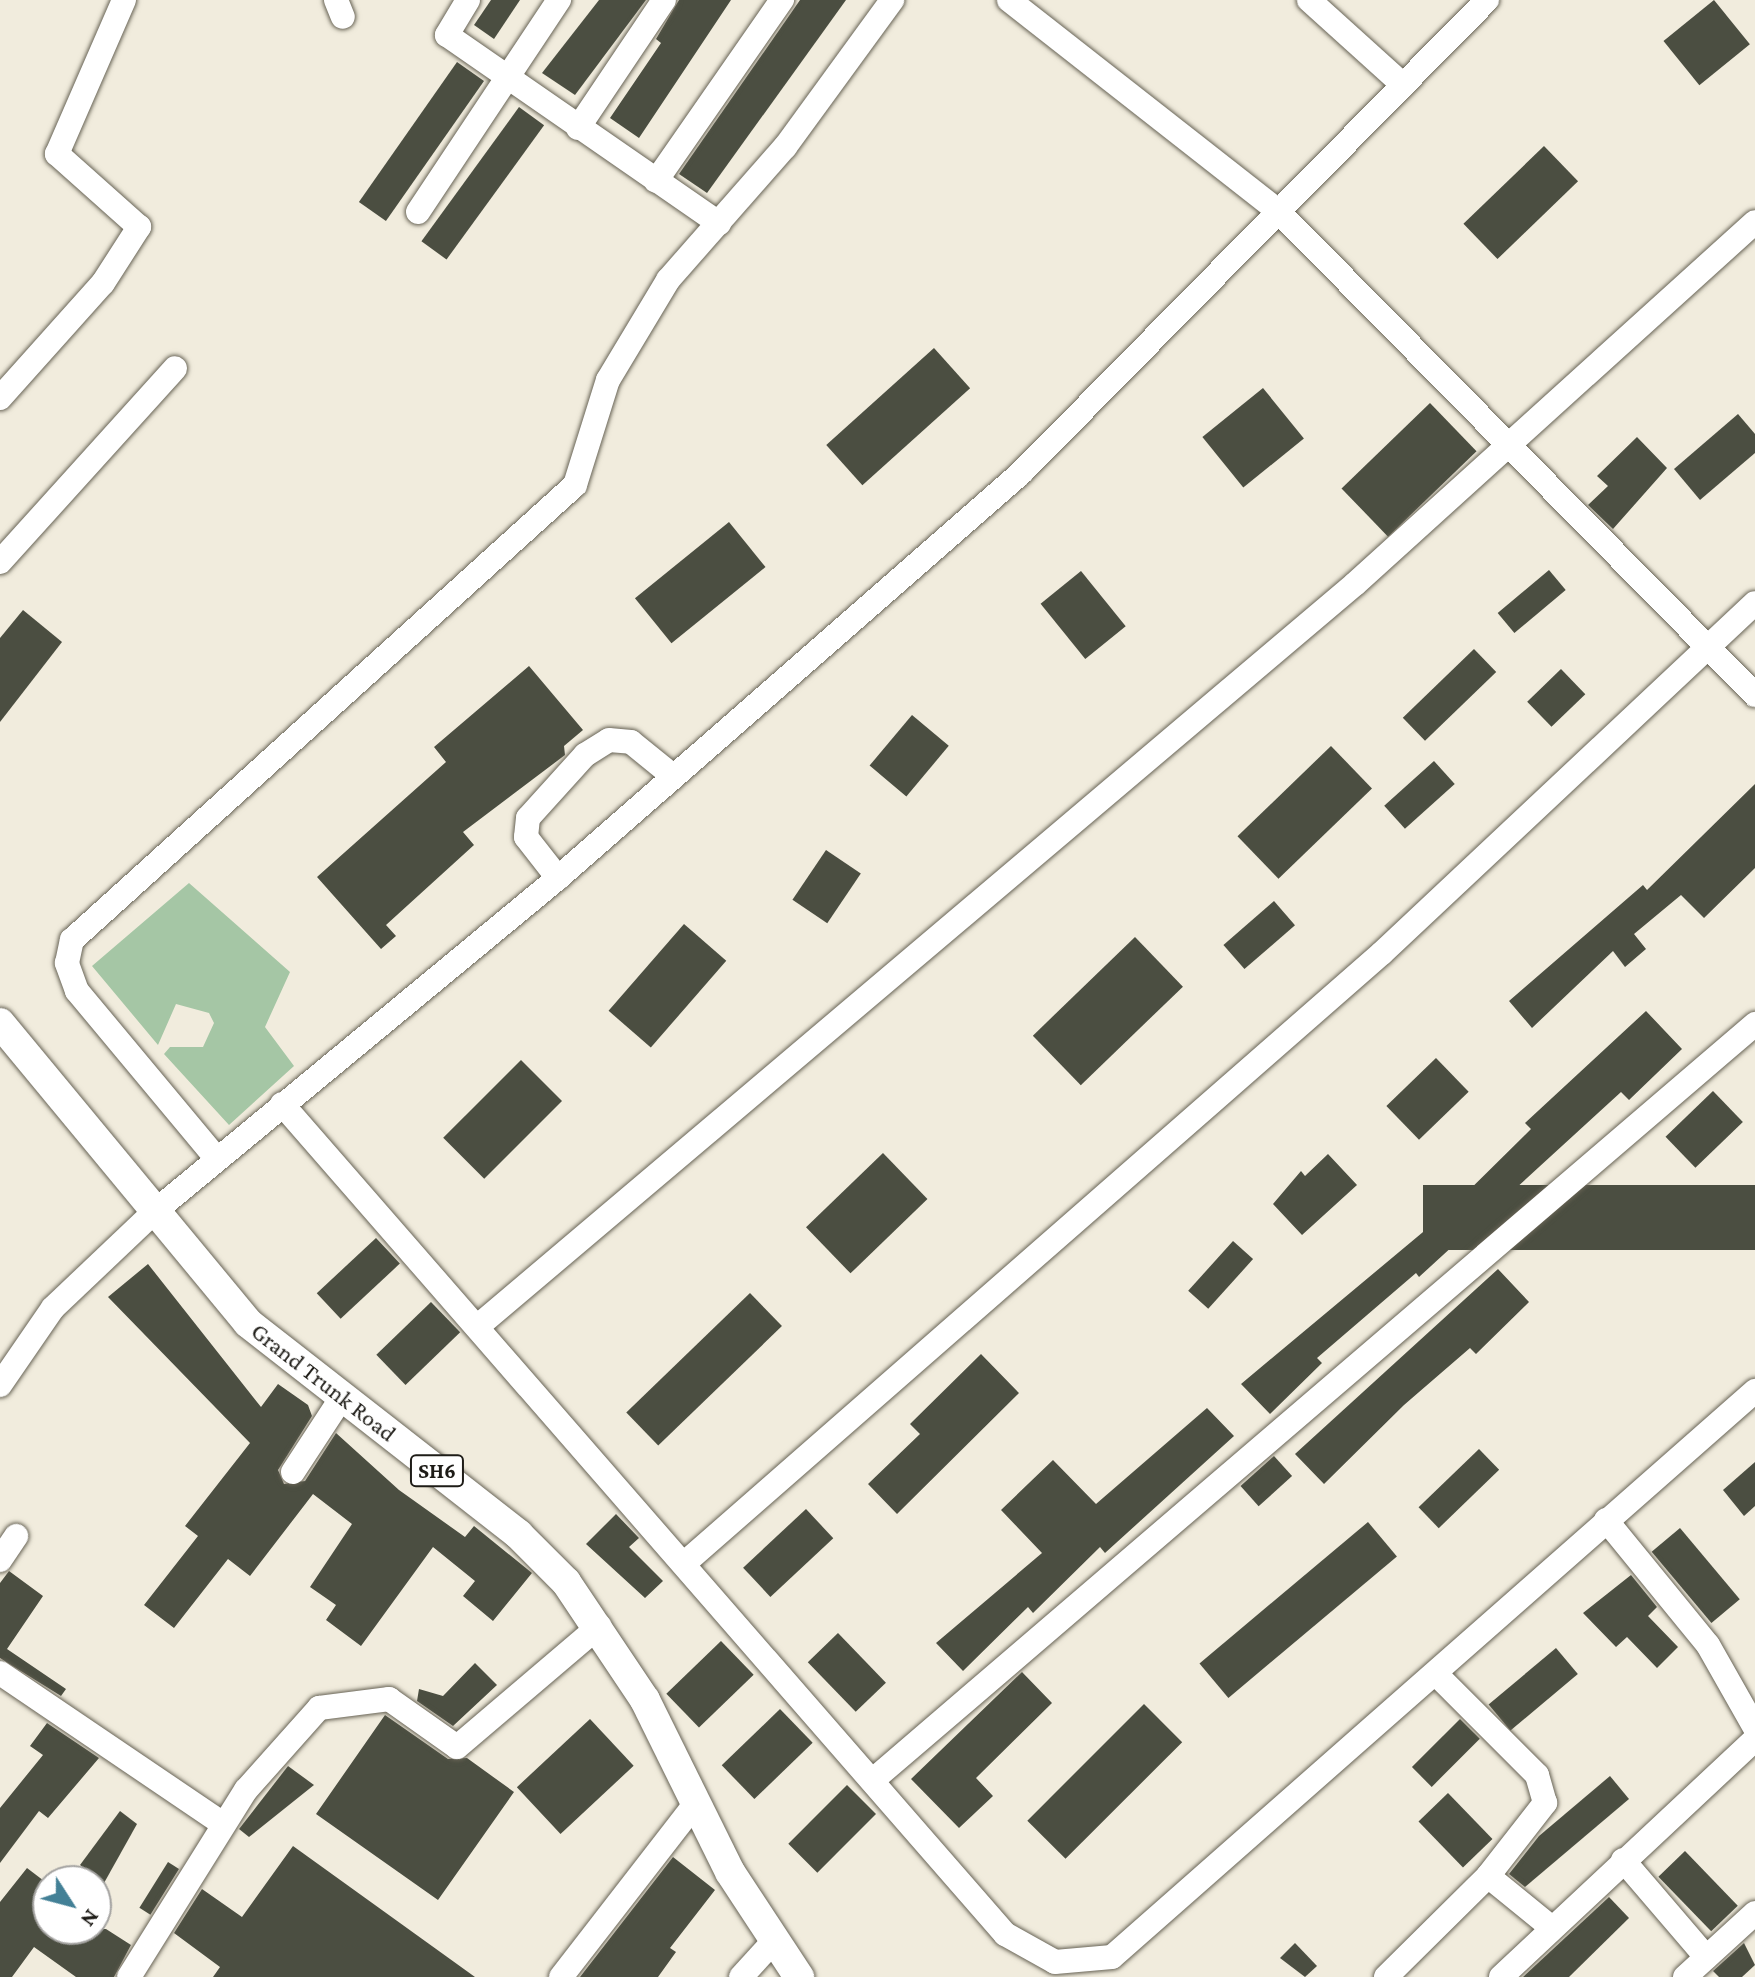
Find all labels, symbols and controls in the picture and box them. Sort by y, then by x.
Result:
street label: Grand Trunk Road [246,1316,402,1448]
road number: SH6 [409,1453,465,1489]
north arrow [32,1865,112,1945]
text: N [76,1905,105,1932]

